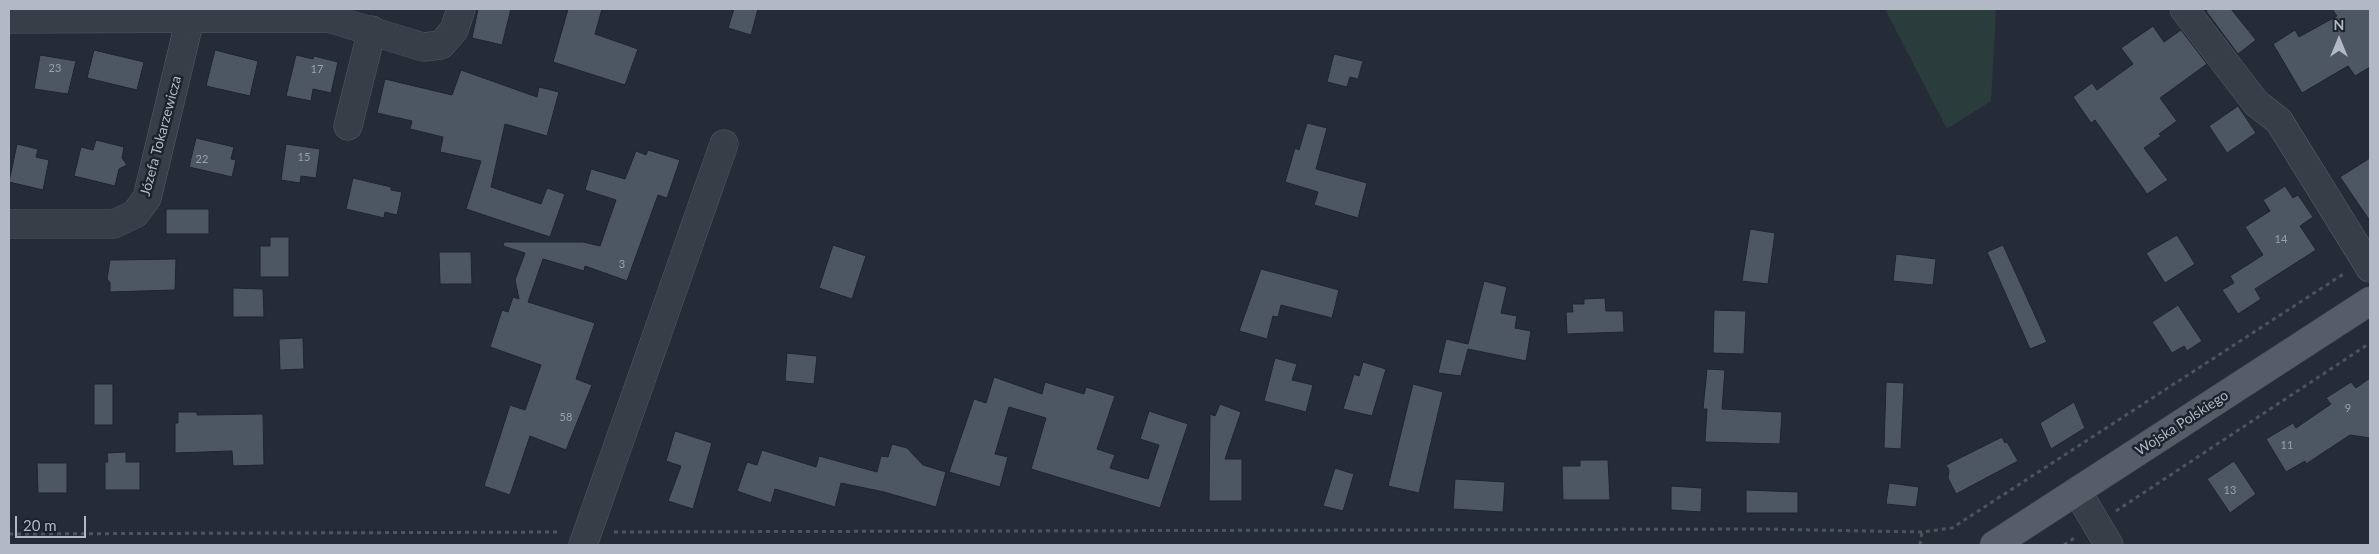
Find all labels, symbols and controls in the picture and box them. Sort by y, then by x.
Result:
north arrow [2314,15,2364,65]
text: N [2334,16,2344,33]
house number: 23 [49,61,61,75]
house number: 17 [311,62,323,76]
street label: Józefa Tokarzewicza [137,74,185,198]
house number: 15 [298,150,310,164]
house number: 22 [196,152,208,166]
house number: 14 [2275,232,2287,246]
house number: 3 [619,257,625,271]
street label: Wojska Polskiego [2133,387,2231,459]
house number: 9 [2345,401,2351,415]
house number: 58 [560,410,572,424]
house number: 11 [2281,438,2293,452]
house number: 13 [2224,483,2236,497]
scale bar [18,506,89,538]
text: 20 m [23,516,57,534]

